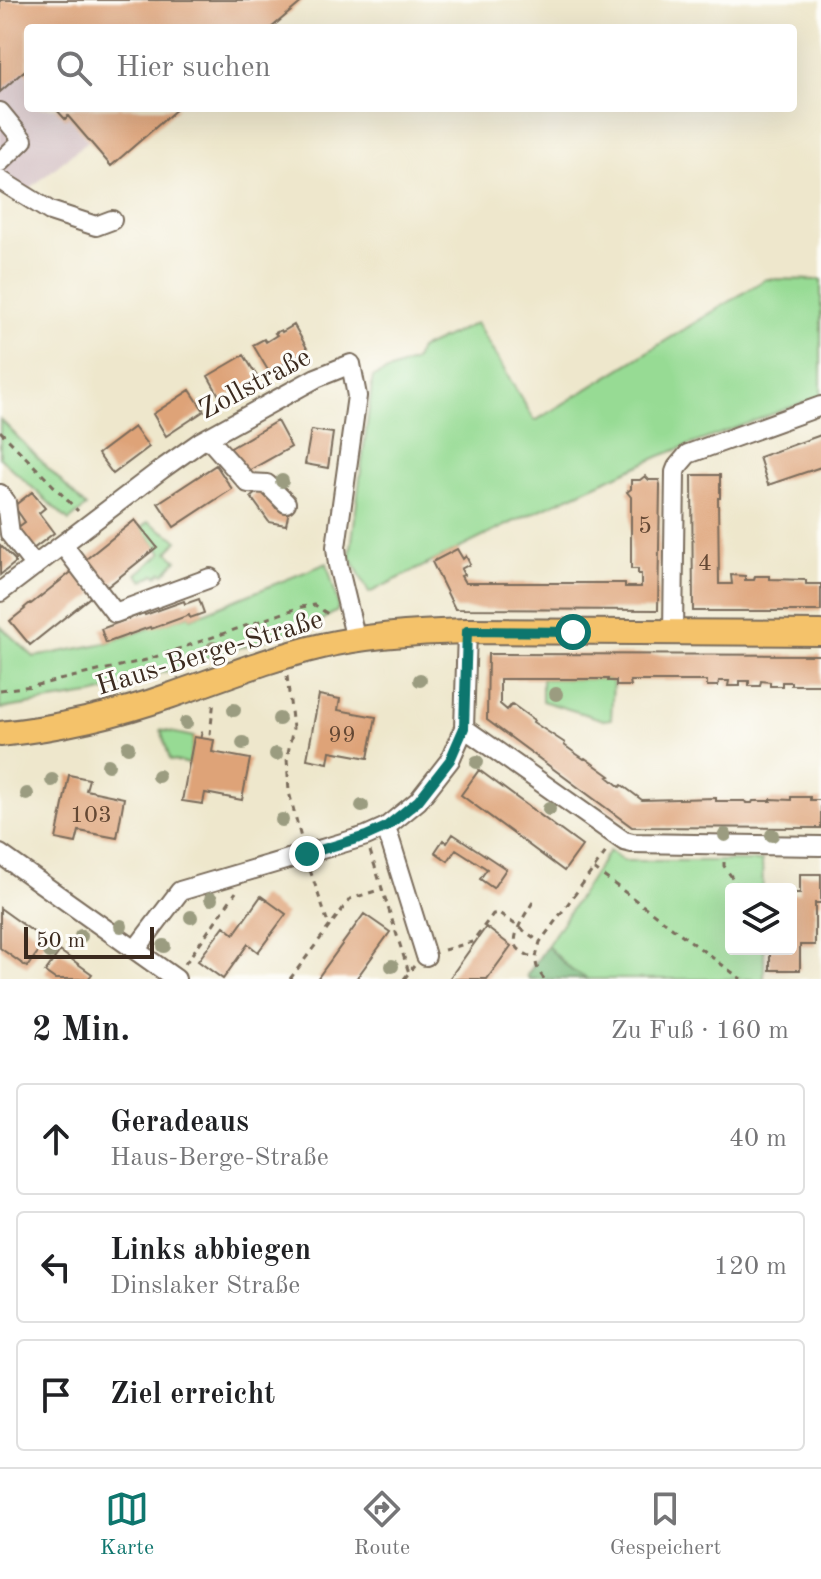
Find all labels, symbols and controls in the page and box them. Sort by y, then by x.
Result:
search box [24,24,797,112]
icon: search [52,46,96,90]
text: Hier suchen [116,53,271,83]
street label: Zollstraße [195,344,316,426]
house number: 5 [638,515,652,539]
house number: 4 [698,552,712,576]
street label: Haus-Berge-Straße [93,606,327,702]
route start [555,614,591,650]
house number: 99 [328,724,356,748]
house number: 103 [70,804,112,828]
route end [289,836,325,872]
map controls [725,883,797,955]
button: layers [725,883,797,955]
scale bar [24,923,154,959]
text: 50 m [36,930,85,952]
text: 2 Min. [32,1014,130,1048]
text: Zu Fuß · 160 m [611,1018,789,1044]
text: Geradeaus [110,1108,249,1138]
icon: ahead [34,1117,78,1161]
text: 40 m [729,1126,787,1152]
text: Haus-Berge-Straße [110,1145,329,1171]
text: Links abbiegen [110,1236,311,1266]
icon: left [34,1245,78,1289]
text: 120 m [714,1254,787,1280]
text: Dinslaker Straße [110,1273,300,1299]
icon: arrive [34,1373,78,1417]
text: Ziel erreicht [110,1380,275,1410]
tab: Karte [100,1487,154,1562]
tab: Route [354,1487,410,1562]
tab: Gespeichert [610,1487,721,1562]

